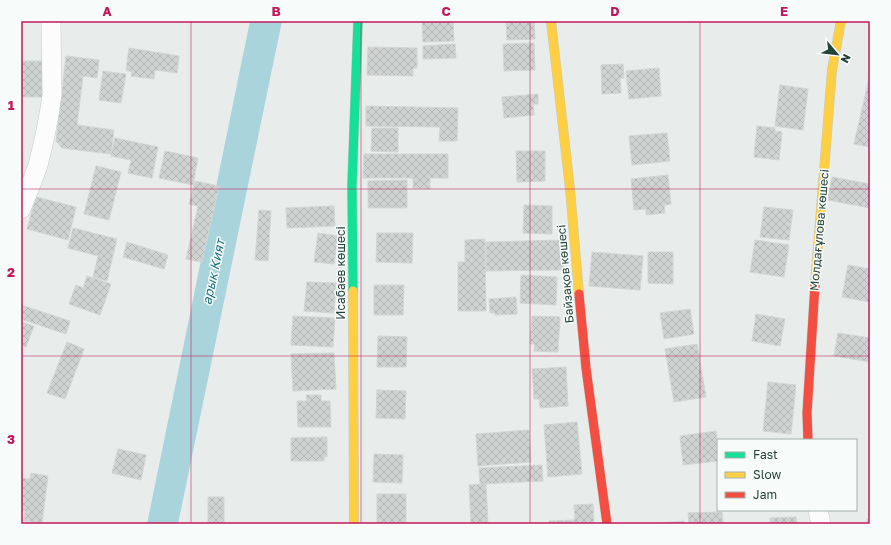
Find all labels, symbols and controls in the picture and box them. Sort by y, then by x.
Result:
text: A [102,3,112,19]
text: B [271,3,281,19]
text: C [441,3,451,19]
text: D [610,3,620,19]
text: E [780,3,788,19]
north arrow [817,34,857,74]
text: N [839,52,854,66]
text: 1 [8,97,15,113]
street label: Молдағұлова көшесі [806,169,832,291]
street label: Байзақов көшесі [553,224,577,324]
street label: Исабаев көшесі [333,226,348,320]
water label: арык Кият [198,236,228,306]
text: 2 [7,264,15,280]
text: 3 [7,431,15,447]
legend [717,439,857,511]
text: Fast [753,447,778,462]
text: Slow [753,467,781,482]
text: Jam [753,487,777,502]

